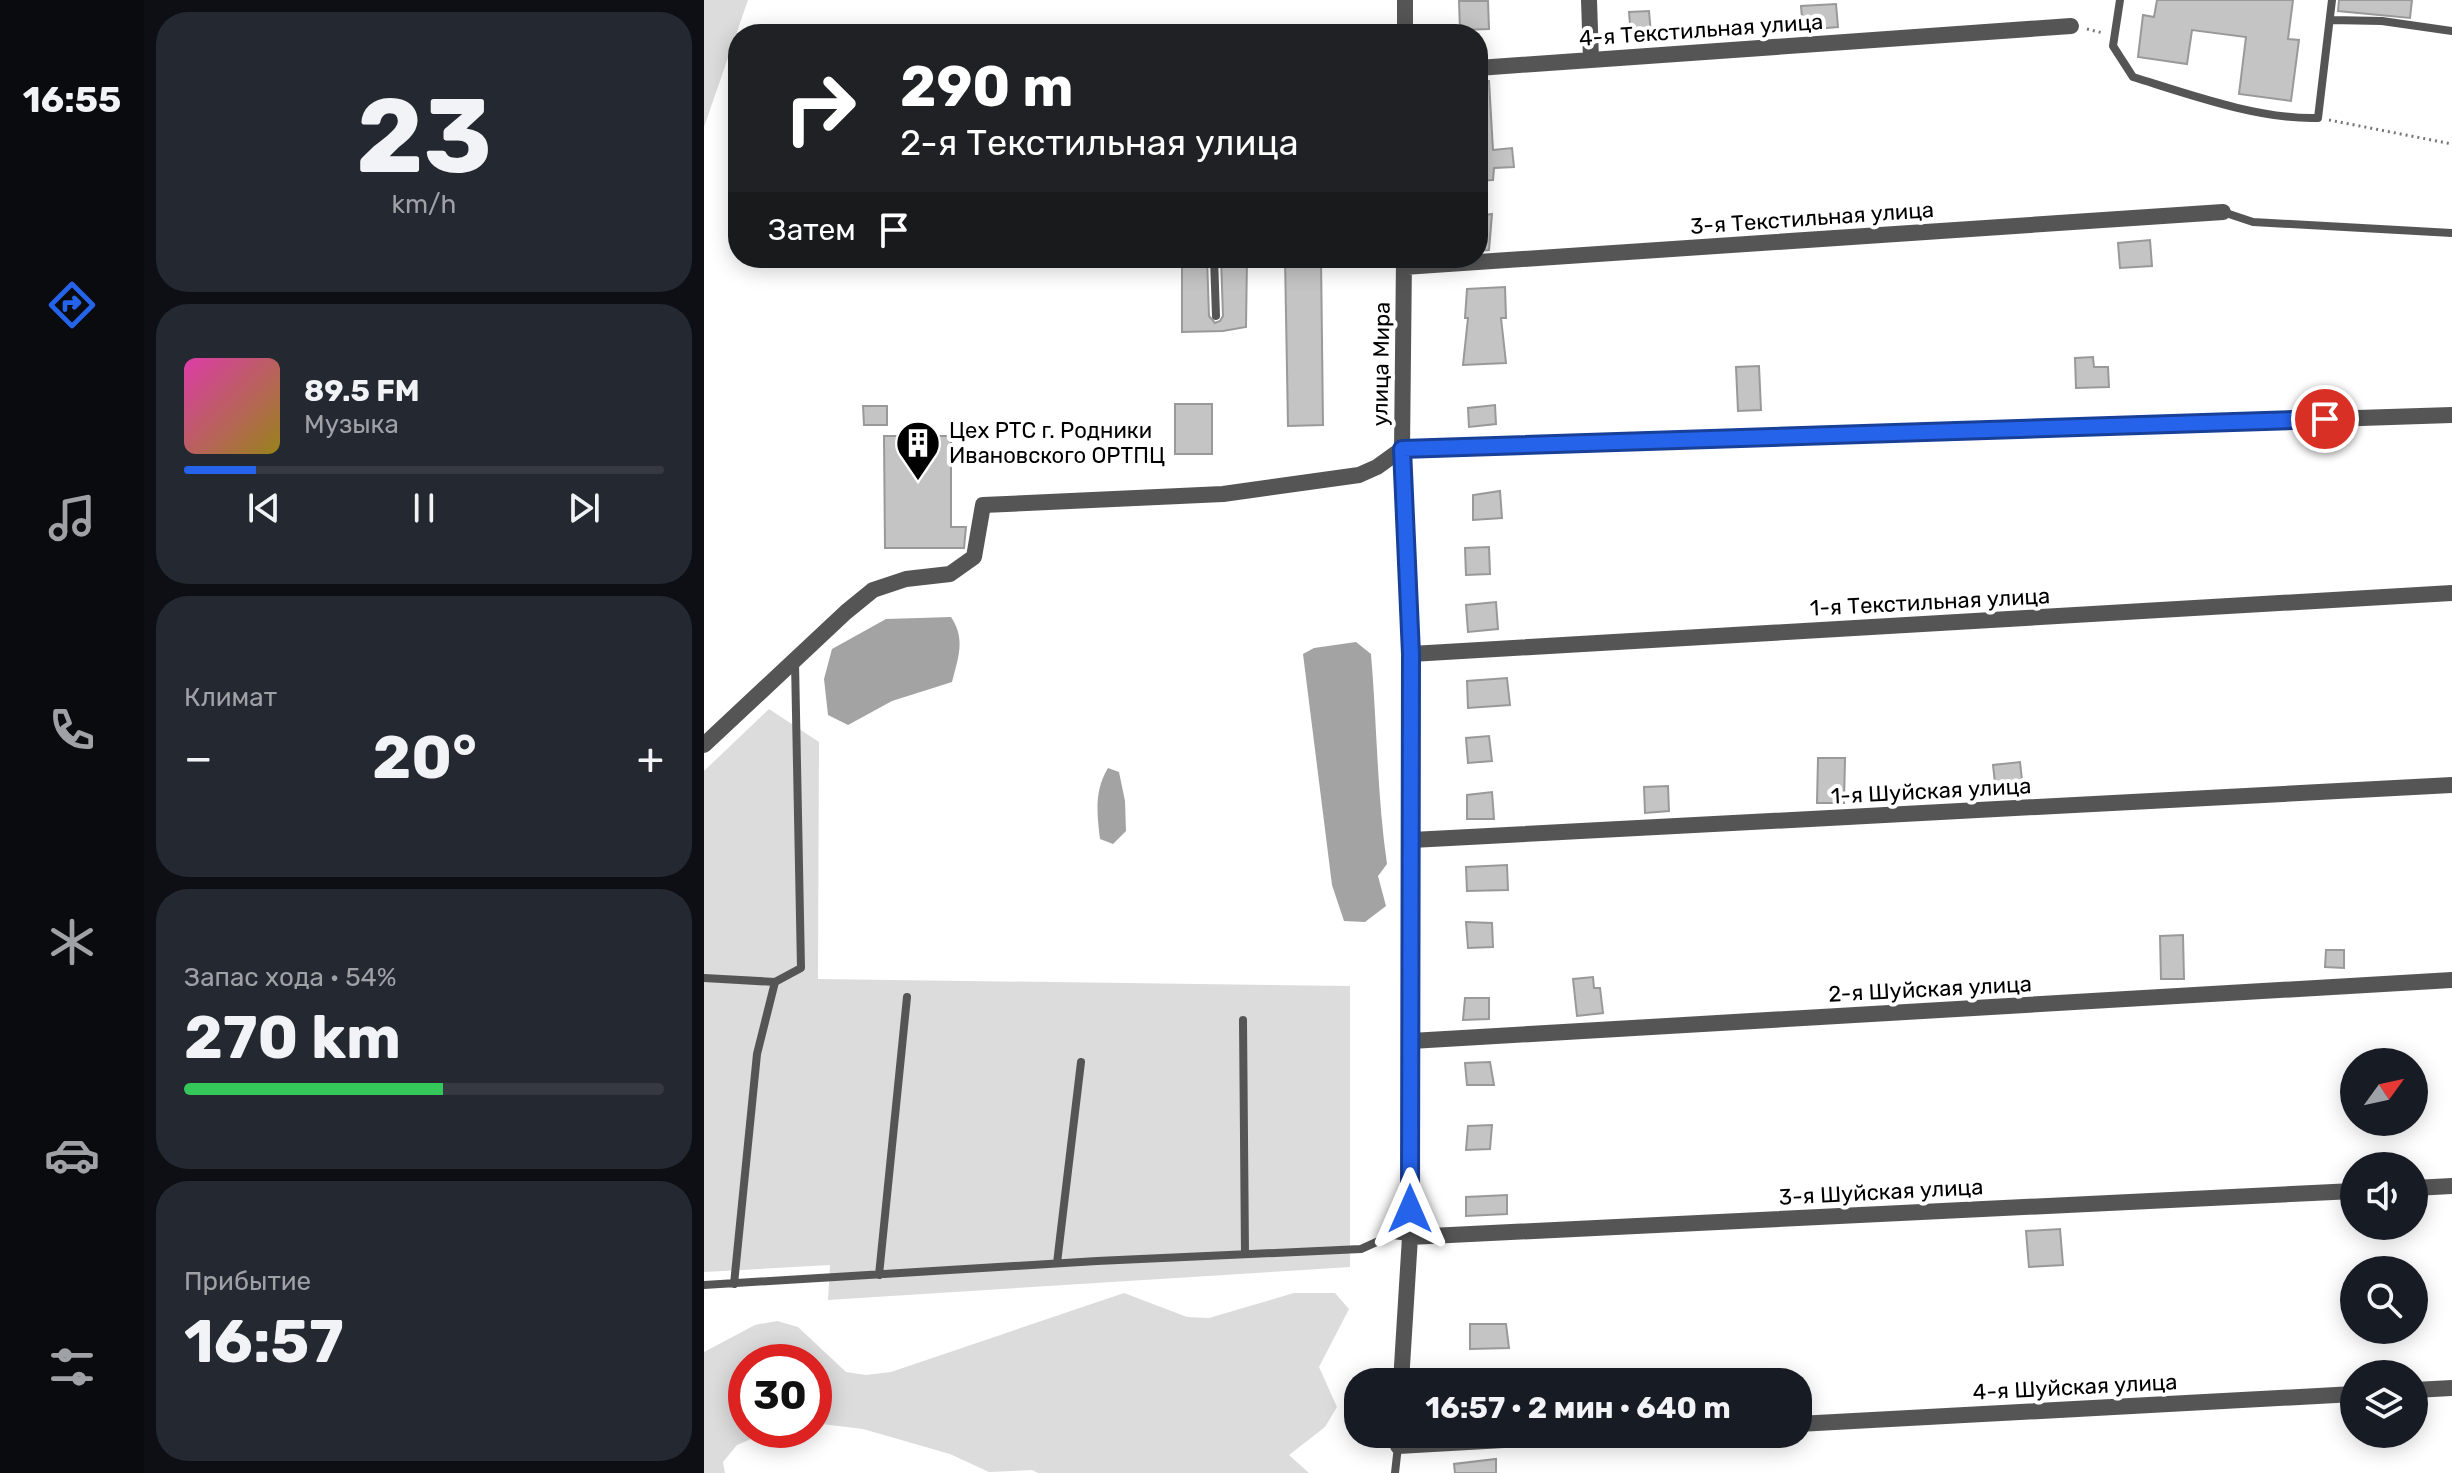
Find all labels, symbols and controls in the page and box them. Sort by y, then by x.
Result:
street label: 4-я Текстильная улица [1578,8,1824,52]
text: 290 m [900,54,1074,120]
icon: right [768,56,872,160]
text: 23 [356,75,492,198]
text: 16:55 [23,78,121,121]
text: 2-я Текстильная улица [900,121,1299,164]
text: km/h [392,189,456,220]
street label: 3-я Текстильная улица [1689,196,1935,240]
icon: arrive [872,208,916,252]
text: Затем [768,212,856,248]
icon: directions [44,277,100,333]
street label: улица Мира [1366,301,1396,427]
text: 89.5 FM [304,373,420,409]
pin [2291,385,2359,453]
icon: arrive [2303,397,2347,441]
text: Музыка [304,409,399,440]
place label: Цех РТС г. Родники Ивановского ОРТПЦ [949,417,1165,469]
building icon: Цех РТС г. Родники Ивановского ОРТПЦ [894,419,942,482]
icon: previous [242,486,286,530]
icon: pause [402,486,446,530]
icon: next [562,486,606,530]
icon: music [44,490,100,546]
street label: 1-я Текстильная улица [1809,582,2051,622]
text: Климат [184,682,277,713]
icon: phone [44,702,100,758]
text: 20° [372,722,477,793]
text: − [184,732,213,784]
text: + [637,732,664,784]
street label: 1-я Шуйская улица [1830,772,2032,810]
icon: climate [44,914,100,970]
text: Запас хода · 54% [184,962,397,993]
street label: 2-я Шуйская улица [1828,970,2032,1008]
text: 270 km [184,1002,401,1073]
north arrow [2340,1048,2428,1136]
map controls [2340,1048,2428,1448]
icon: car [44,1127,100,1183]
button: sound [2340,1152,2428,1240]
position arrow [1368,1167,1452,1251]
street label: 3-я Шуйская улица [1778,1173,1984,1211]
button: search [2340,1256,2428,1344]
text: Прибытие [184,1266,311,1297]
text: 16:57 [184,1306,344,1377]
icon: filters [44,1339,100,1395]
speed limit sign: 30 [728,1344,832,1448]
button: layers [2340,1360,2428,1448]
street label: 4-я Шуйская улица [1972,1368,2178,1406]
text: 16:57 · 2 мин · 640 m [1425,1390,1731,1426]

